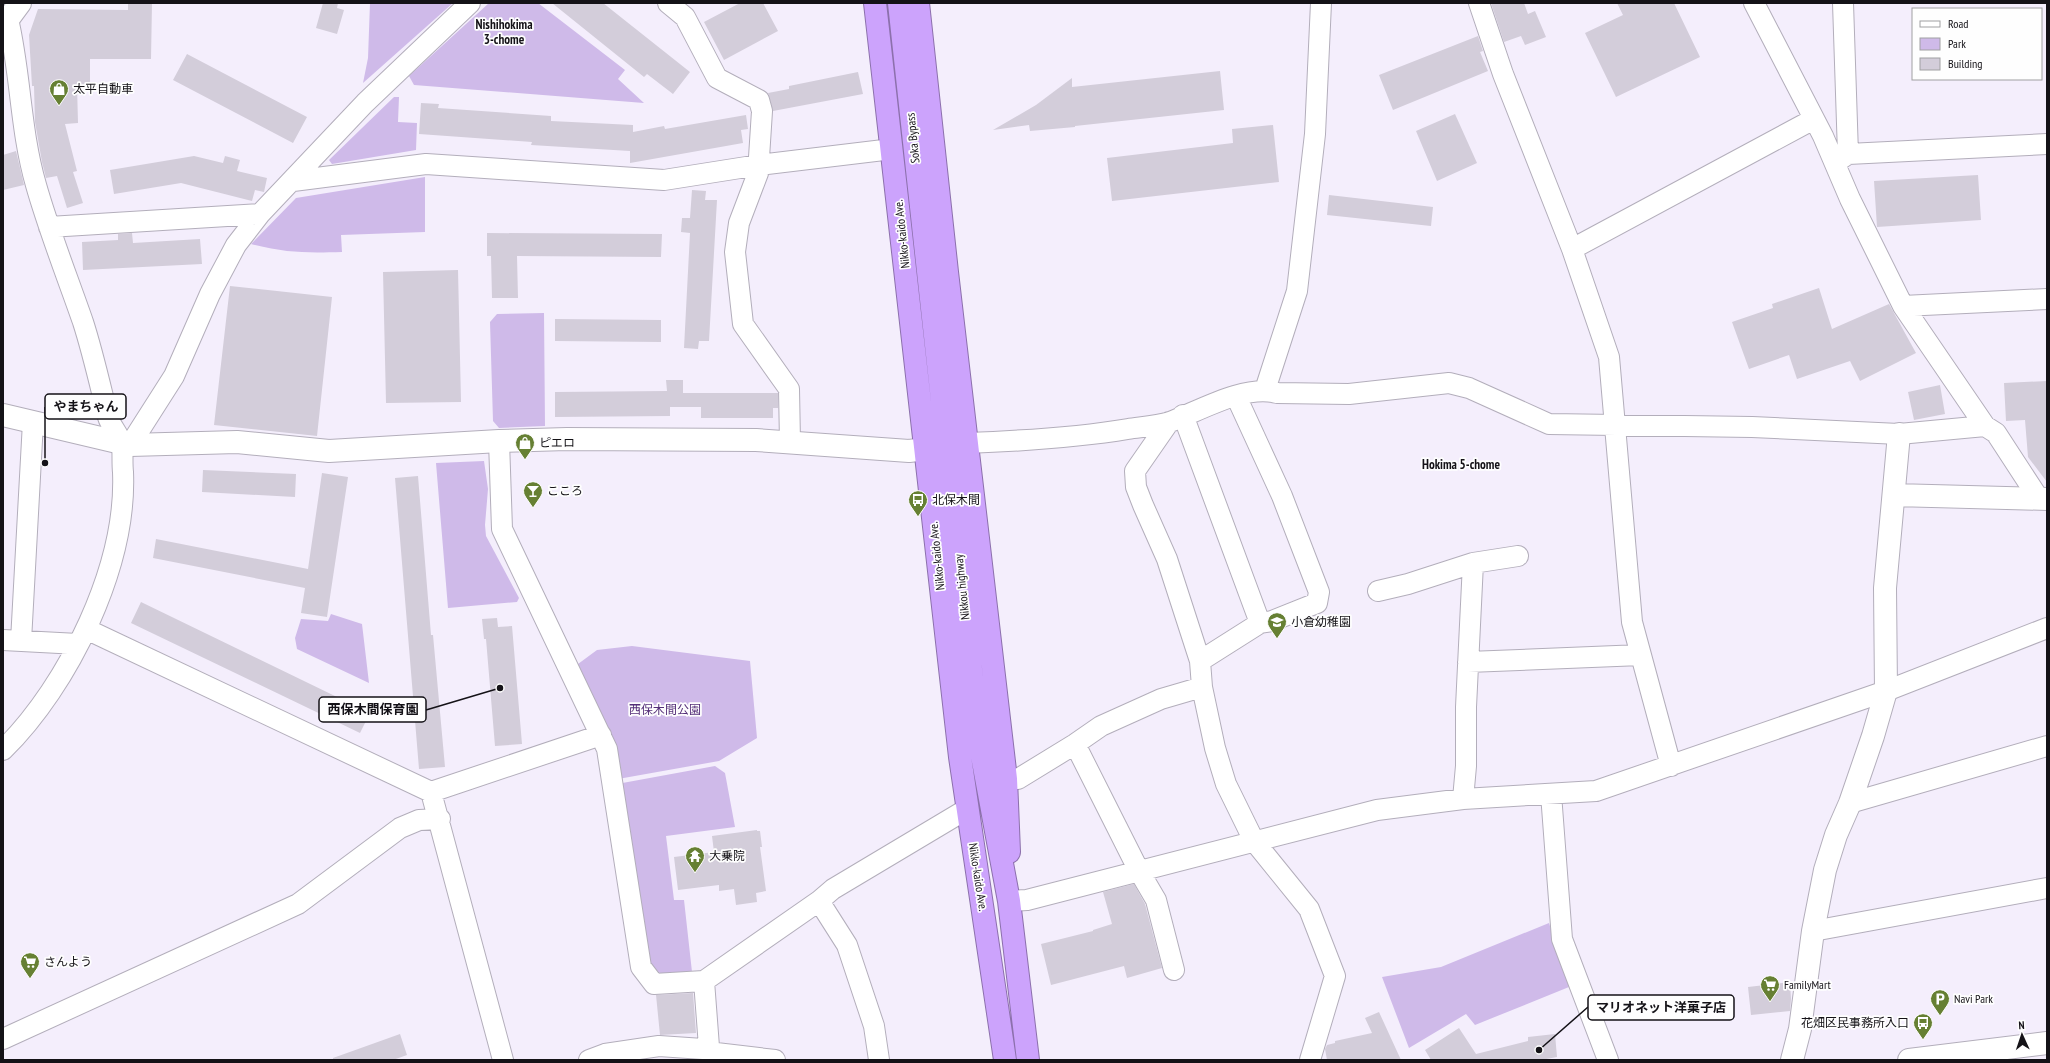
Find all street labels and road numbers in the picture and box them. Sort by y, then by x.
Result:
street label: Soka Bypass [902,112,923,164]
street label: Nikko-kaido Ave. [890,199,913,269]
street label: Nikko-kaido Ave. [925,521,948,591]
street label: Nikkou highway [951,553,972,621]
street label: Nikko-kaido Ave. [966,842,991,912]

